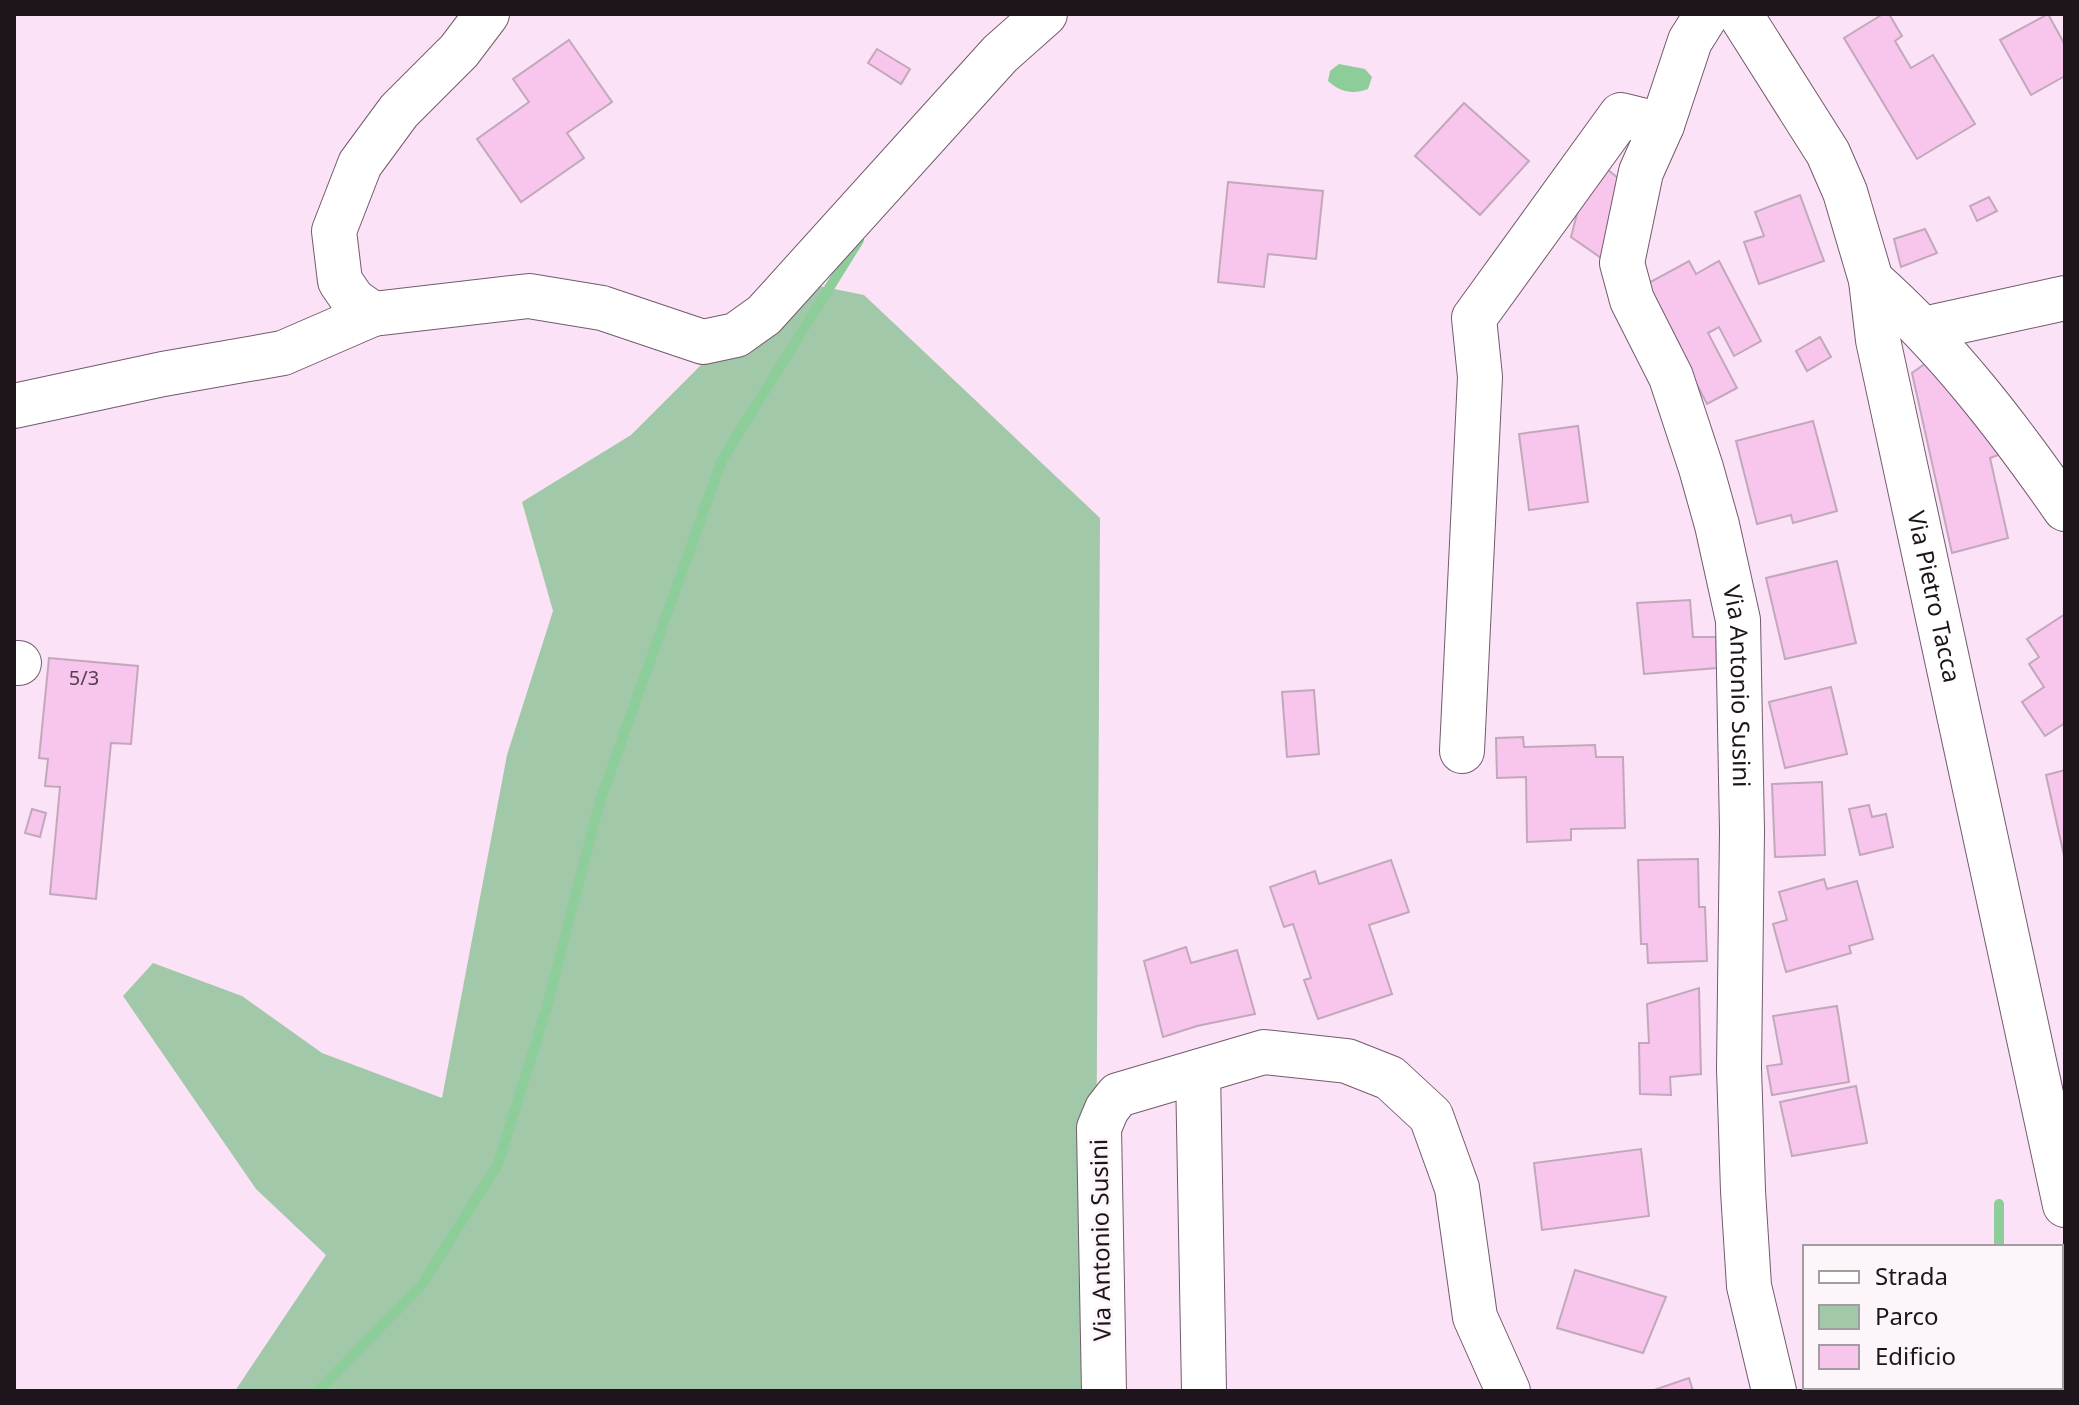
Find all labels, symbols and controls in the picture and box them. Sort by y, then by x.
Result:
street label: Via Pietro Tacca [1900,508,1970,686]
street label: Via Antonio Susini [1716,582,1759,788]
house number: 5/3 [69,664,99,691]
street label: Via Antonio Susini [1081,1139,1118,1341]
legend [1803,1245,2063,1389]
text: Strada [1875,1259,1948,1292]
text: Parco [1875,1299,1938,1332]
text: Edificio [1875,1339,1956,1372]

